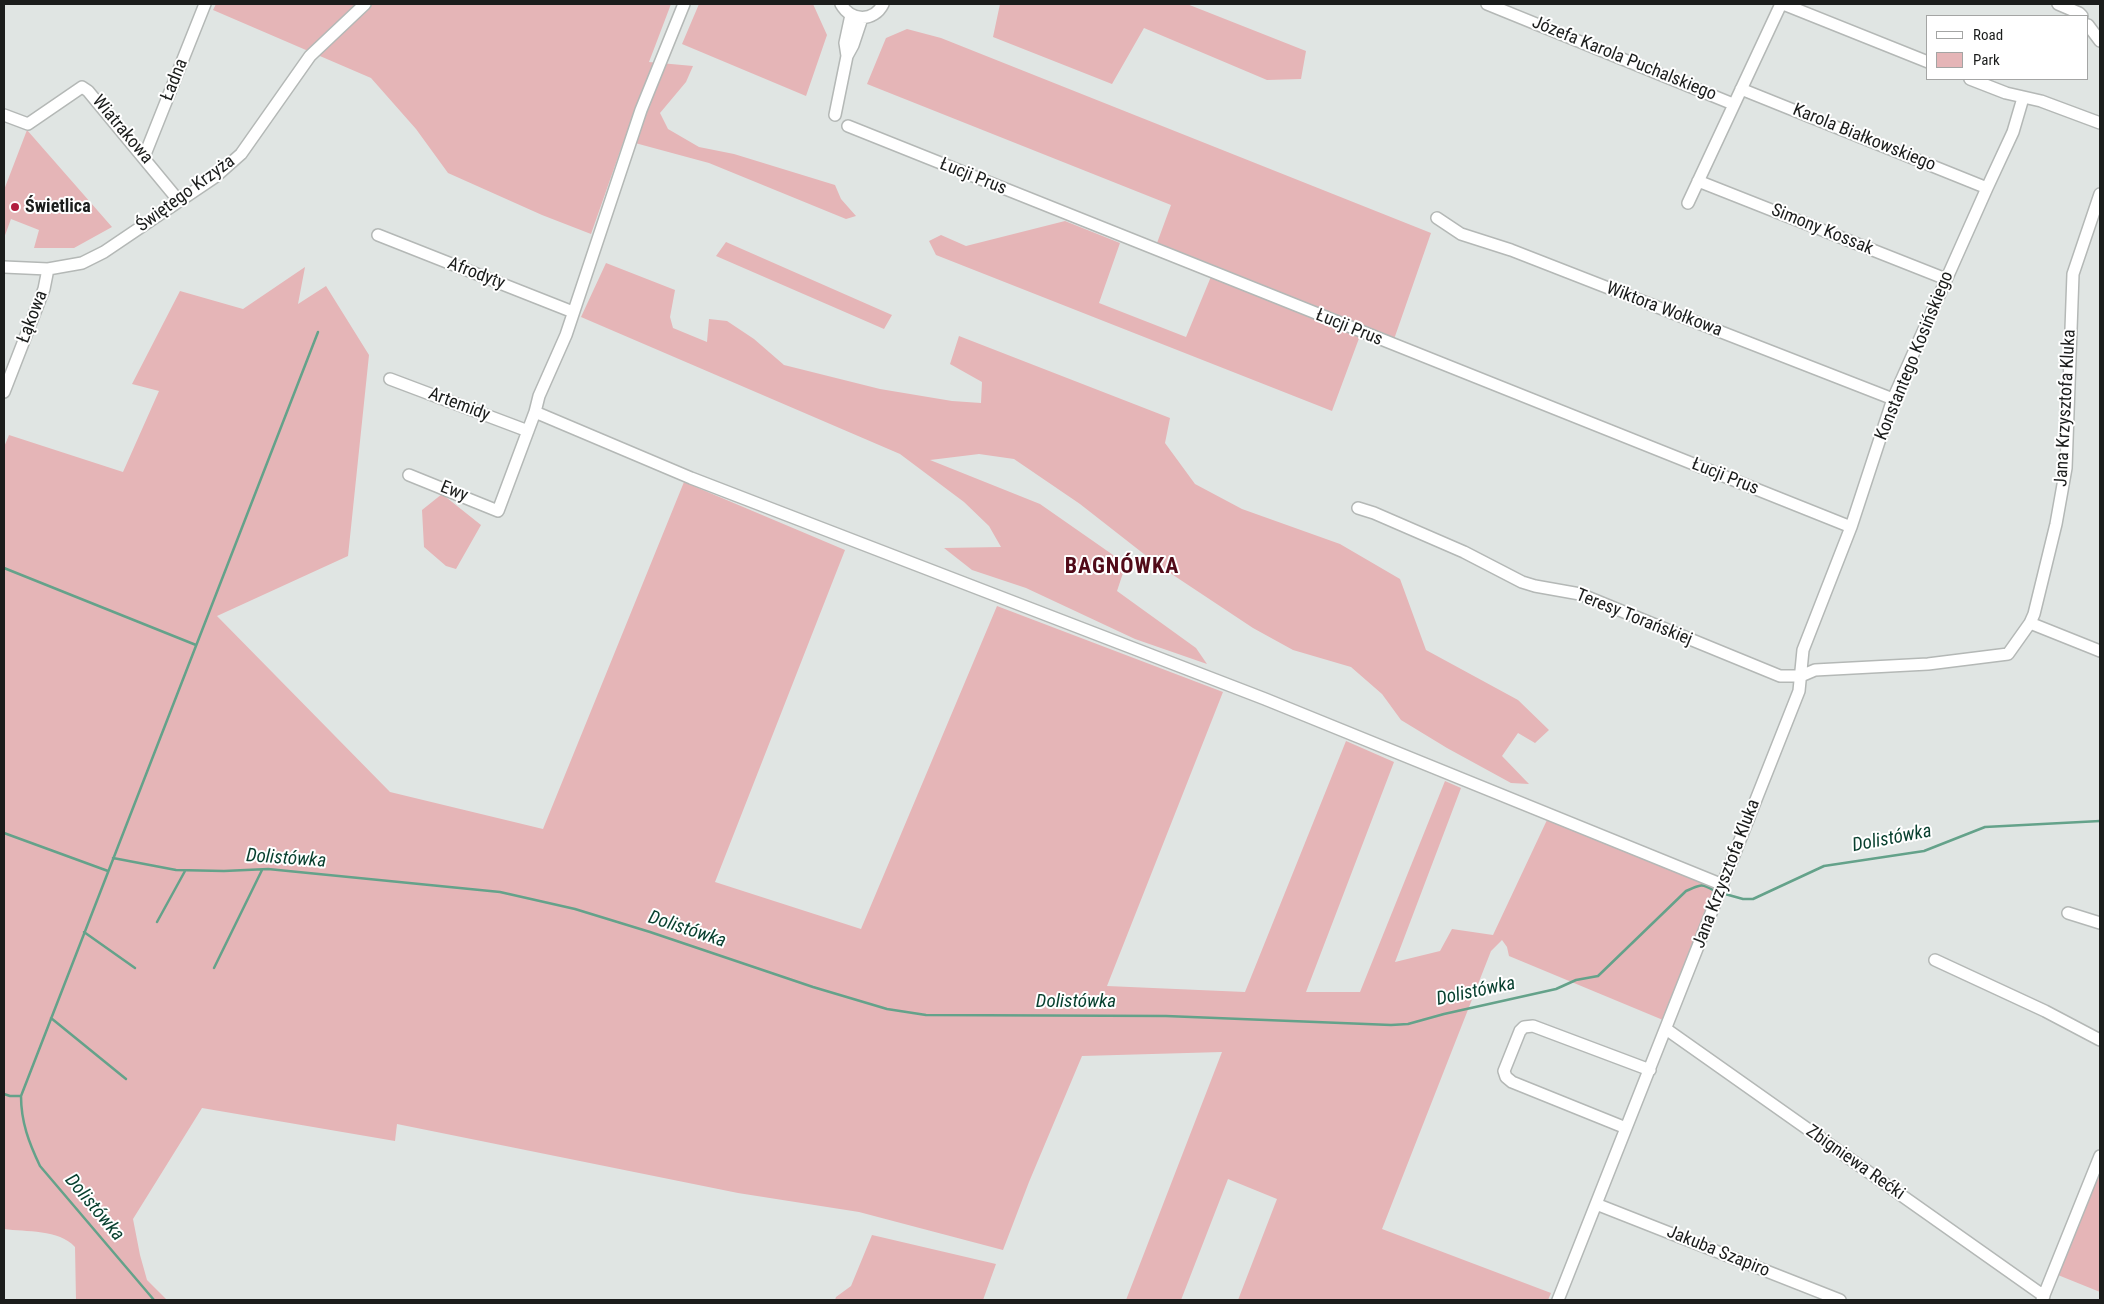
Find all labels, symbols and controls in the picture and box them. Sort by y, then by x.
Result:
street label: Józefa Karola Puchalskiego [1529,12,1719,106]
legend [1926,15,2089,80]
text: Road [1973,26,2003,44]
text: Park [1973,51,2000,69]
street label: Ładna [157,56,193,104]
street label: Wiatrakowa [87,91,157,169]
street label: Karola Białkowskiego [1789,99,1939,177]
street label: Świętego Krzyża [132,151,240,237]
street label: Łucji Prus [936,154,1010,200]
place label: Świetlica [25,196,91,218]
street label: Simony Kossak [1768,200,1876,260]
marker: Świetlica [9,201,21,213]
street label: Afrodyty [444,253,508,295]
street label: Konstantego Kosińskiego [1871,268,1959,444]
street label: Wiktora Wołkowa [1603,278,1725,342]
street label: Łąkowa [13,288,53,346]
street label: Łucji Prus [1312,305,1386,351]
street label: Jana Krzysztofa Kluka [2051,329,2081,487]
street label: Artemidy [425,383,493,427]
street label: Łucji Prus [1688,454,1762,500]
street label: Ewy [437,477,471,507]
district label: BAGNÓWKA [1064,554,1180,580]
street label: Teresy Torańskiej [1573,585,1695,651]
street label: Jana Krzysztofa Kluka [1689,797,1765,951]
water label: Dolistówka [1850,820,1934,858]
water label: Dolistówka [245,845,327,873]
water label: Dolistówka [645,907,729,953]
water label: Dolistówka [1434,973,1518,1011]
water label: Dolistówka [1036,991,1116,1013]
street label: Zbigniewa Rećki [1801,1121,1909,1205]
water label: Dolistówka [59,1170,129,1246]
street label: Jakuba Szapiro [1663,1222,1773,1282]

